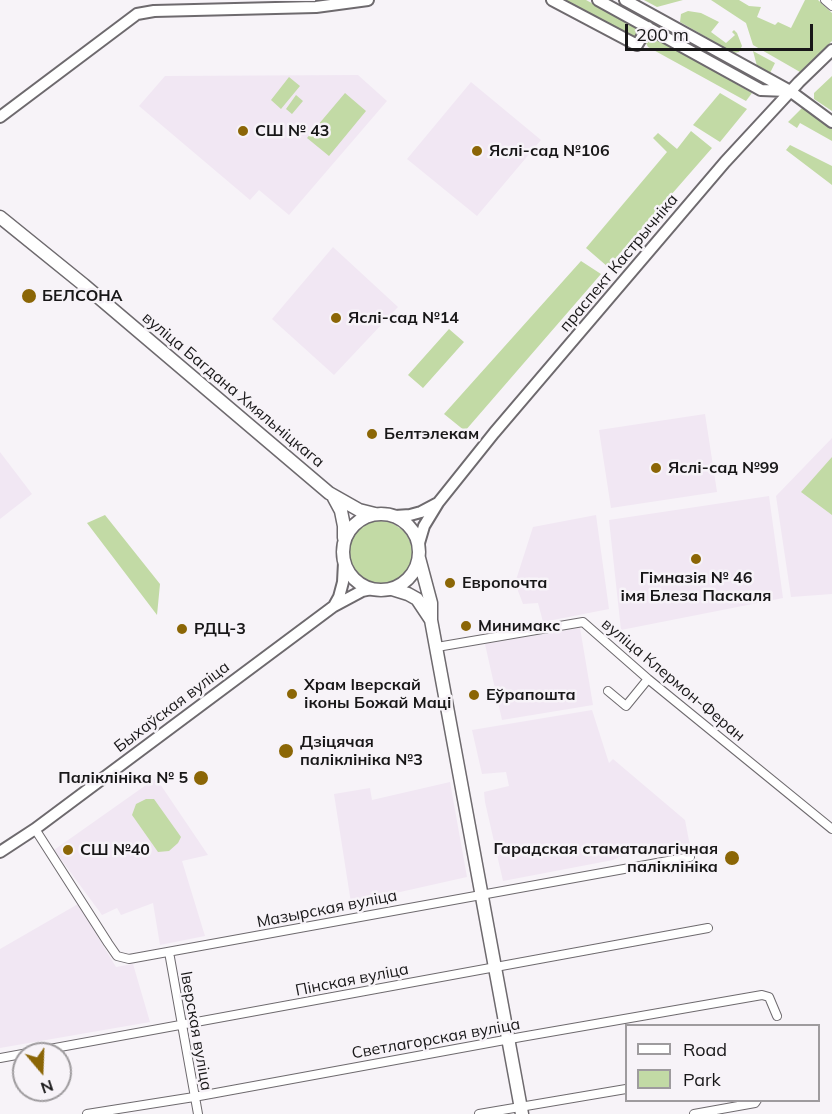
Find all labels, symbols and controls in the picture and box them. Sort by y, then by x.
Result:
scale bar [628,12,816,50]
text: 200 m [636,23,689,46]
place label: СШ № 43 [255,121,329,141]
marker: СШ № 43 [236,124,250,138]
place label: Яслі-сад №106 [489,141,610,161]
marker: Яслі-сад №106 [470,144,484,158]
street label: праспект Кастрычніка [556,190,682,336]
place label: БЕЛСОНА [42,286,123,306]
marker: БЕЛСОНА [20,287,38,305]
street label: вуліца Багдана Хмяльніцкага [138,308,328,472]
place label: Яслі-сад №14 [348,308,459,328]
marker: Яслі-сад №14 [329,311,343,325]
place label: Белтэлекам [384,424,479,444]
marker: Белтэлекам [365,427,379,441]
place label: Яслі-сад №99 [668,458,779,478]
marker: Яслі-сад №99 [649,461,663,475]
marker: Гімназія № 46 імя Блеза Паскаля [689,552,703,566]
place label: Гімназія № 46 імя Блеза Паскаля [621,568,771,606]
place label: Европочта [462,573,547,593]
marker: Европочта [443,576,457,590]
street label: вуліца Клермон-Феран [597,614,749,746]
place label: Минимакс [478,616,560,636]
place label: РДЦ-3 [194,619,246,639]
marker: Минимакс [459,619,473,633]
marker: РДЦ-3 [175,622,189,636]
street label: Быхаўская вуліца [111,657,233,757]
place label: Храм Іверскай іконы Божай Маці [304,675,451,713]
place label: Еўрапошта [486,685,576,705]
marker: Храм Іверскай іконы Божай Маці [285,687,299,701]
marker: Еўрапошта [467,688,481,702]
place label: Дзіцячая паліклініка №3 [300,732,423,770]
marker: Дзіцячая паліклініка №3 [277,742,295,760]
place label: Паліклініка № 5 [58,768,188,788]
marker: Паліклініка № 5 [192,769,210,787]
place label: Гарадская стаматалагічная паліклініка [494,839,718,877]
place label: СШ №40 [80,840,150,860]
marker: СШ №40 [61,843,75,857]
marker: Гарадская стаматалагічная паліклініка [723,849,741,867]
street label: Мазырская вуліца [255,886,399,932]
street label: Пінская вуліца [294,960,410,1000]
street label: Іверская вуліца [176,970,216,1092]
street label: Светлагорская вуліца [350,1015,522,1063]
legend [625,1024,820,1102]
text: Road [683,1038,727,1061]
north arrow [12,1042,72,1102]
text: Park [683,1068,721,1091]
text: N [38,1076,56,1099]

